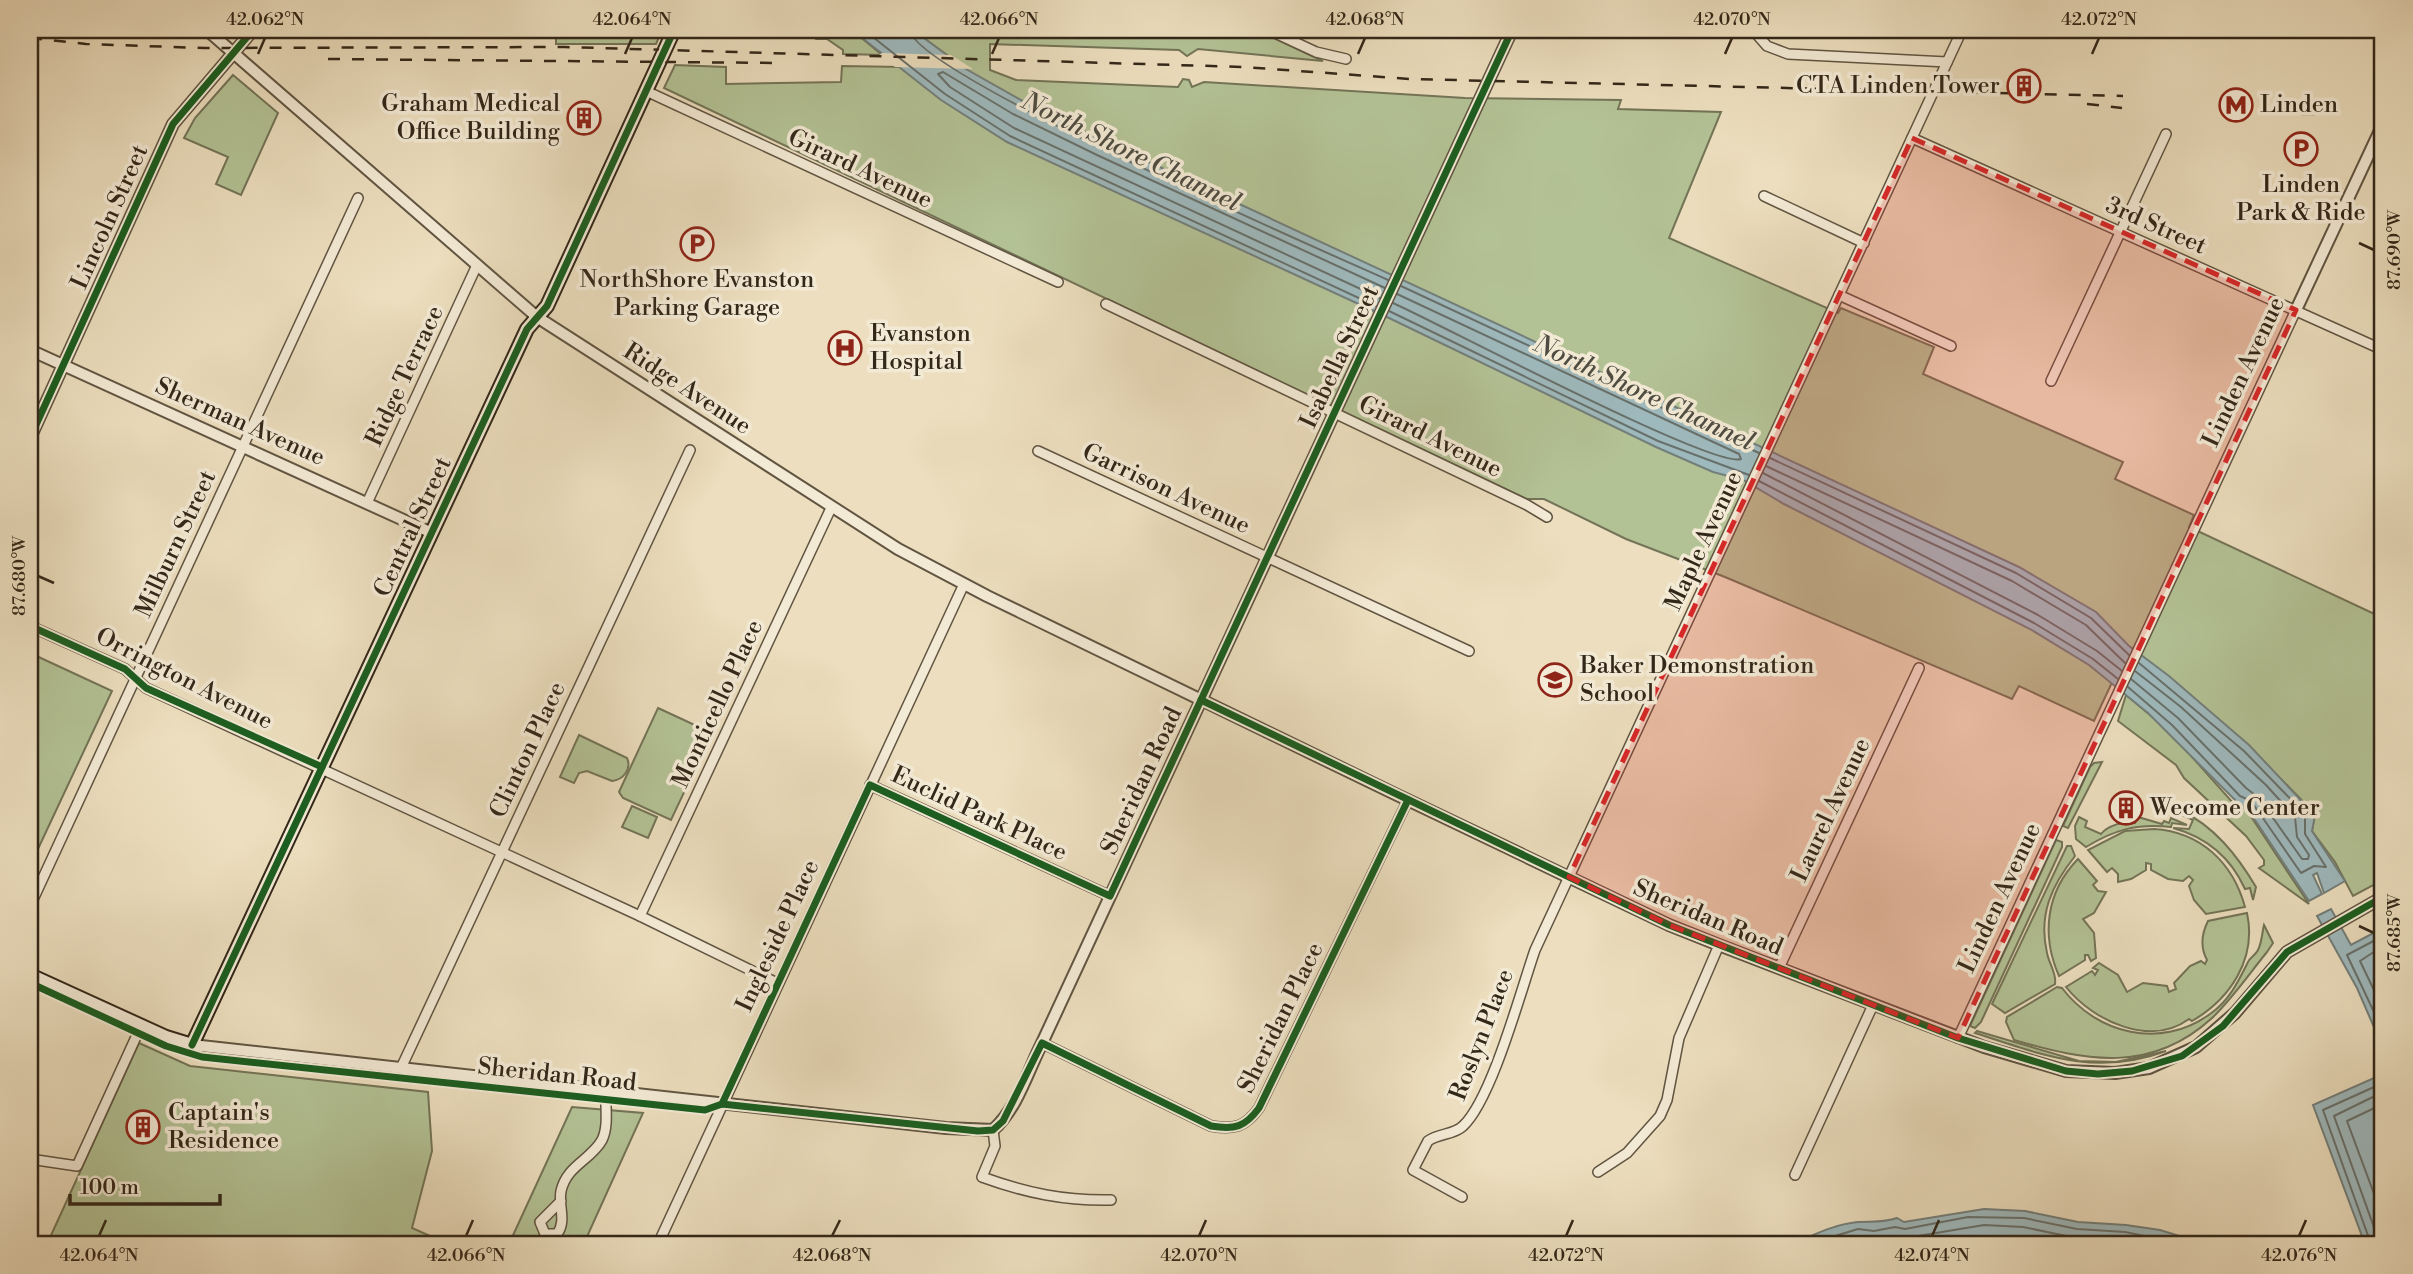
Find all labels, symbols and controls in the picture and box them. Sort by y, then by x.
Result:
text: 42.062°N [226,8,305,31]
text: 42.064°N [593,8,672,31]
text: 42.066°N [960,8,1039,31]
text: 42.068°N [1326,8,1405,31]
text: 42.070°N [1693,8,1771,31]
text: 42.072°N [2061,8,2137,31]
building icon: CTA Linden Tower [2005,67,2043,105]
place label: CTA Linden Tower [1796,71,2000,101]
water label: North Shore Channel [1015,85,1246,219]
metro station icon: Linden [2217,86,2255,124]
place label: Graham Medical Office Building [381,89,561,147]
place label: Linden [2260,90,2338,120]
building icon: Graham Medical Office Building [565,99,603,137]
street label: Girard Avenue [783,122,937,216]
parking icon: Linden Park & Ride [2282,130,2320,168]
street label: Lincoln Street [65,140,155,294]
place label: Linden Park & Ride [2236,170,2366,228]
street label: 3rd Street [2101,190,2212,262]
text: 87.690°W [2383,209,2406,290]
parking icon: NorthShore Evanston Parking Garage [678,225,716,263]
place label: NorthShore Evanston Parking Garage [580,265,814,323]
street label: Isabella Street [1294,280,1386,433]
street label: Linden Avenue [2196,292,2292,452]
street label: Ridge Terrace [359,301,451,451]
place label: Evanston Hospital [870,319,971,377]
water label: North Shore Channel [1528,327,1760,458]
hospital icon: Evanston Hospital [826,329,864,367]
street label: Ridge Avenue [617,337,757,441]
street label: Sherman Avenue [151,371,329,473]
street label: Girard Avenue [1353,389,1507,485]
street label: Garrison Avenue [1077,437,1255,541]
street label: Central Street [367,452,459,602]
street label: Milburn Street [129,465,223,622]
street label: Maple Avenue [1659,466,1749,616]
text: 87.680°W [8,535,31,616]
street label: Monticello Place [666,615,770,793]
street label: Orrington Avenue [90,621,278,737]
place label: Baker Demonstration School [1579,651,1814,709]
school or university icon: Baker Demonstration School [1536,661,1574,699]
street label: Clinton Place [483,677,573,823]
street label: Sheridan Road [1095,702,1189,860]
street label: Laurel Avenue [1785,733,1877,887]
street label: Euclid Park Place [886,760,1072,868]
building icon: Wecome Center [2107,789,2145,827]
place label: Wecome Center [2149,793,2320,823]
street label: Linden Avenue [1952,818,2048,978]
street label: Ingleside Place [730,855,826,1017]
street label: Sheridan Road [1629,873,1788,963]
text: 87.685°W [2383,893,2406,972]
street label: Sheridan Place [1232,938,1330,1098]
street label: Roslyn Place [1443,965,1521,1105]
street label: Sheridan Road [476,1052,638,1098]
place label: Captain's Residence [168,1098,279,1156]
building icon: Captain's Residence [124,1108,162,1146]
scale bar [70,1162,220,1206]
text: 100 m [80,1175,139,1201]
text: 42.064°N [60,1244,139,1267]
text: 42.066°N [427,1244,506,1267]
text: 42.068°N [793,1244,872,1267]
text: 42.070°N [1160,1244,1238,1267]
text: 42.072°N [1528,1244,1604,1267]
text: 42.074°N [1894,1244,1970,1267]
text: 42.076°N [2261,1244,2338,1267]

